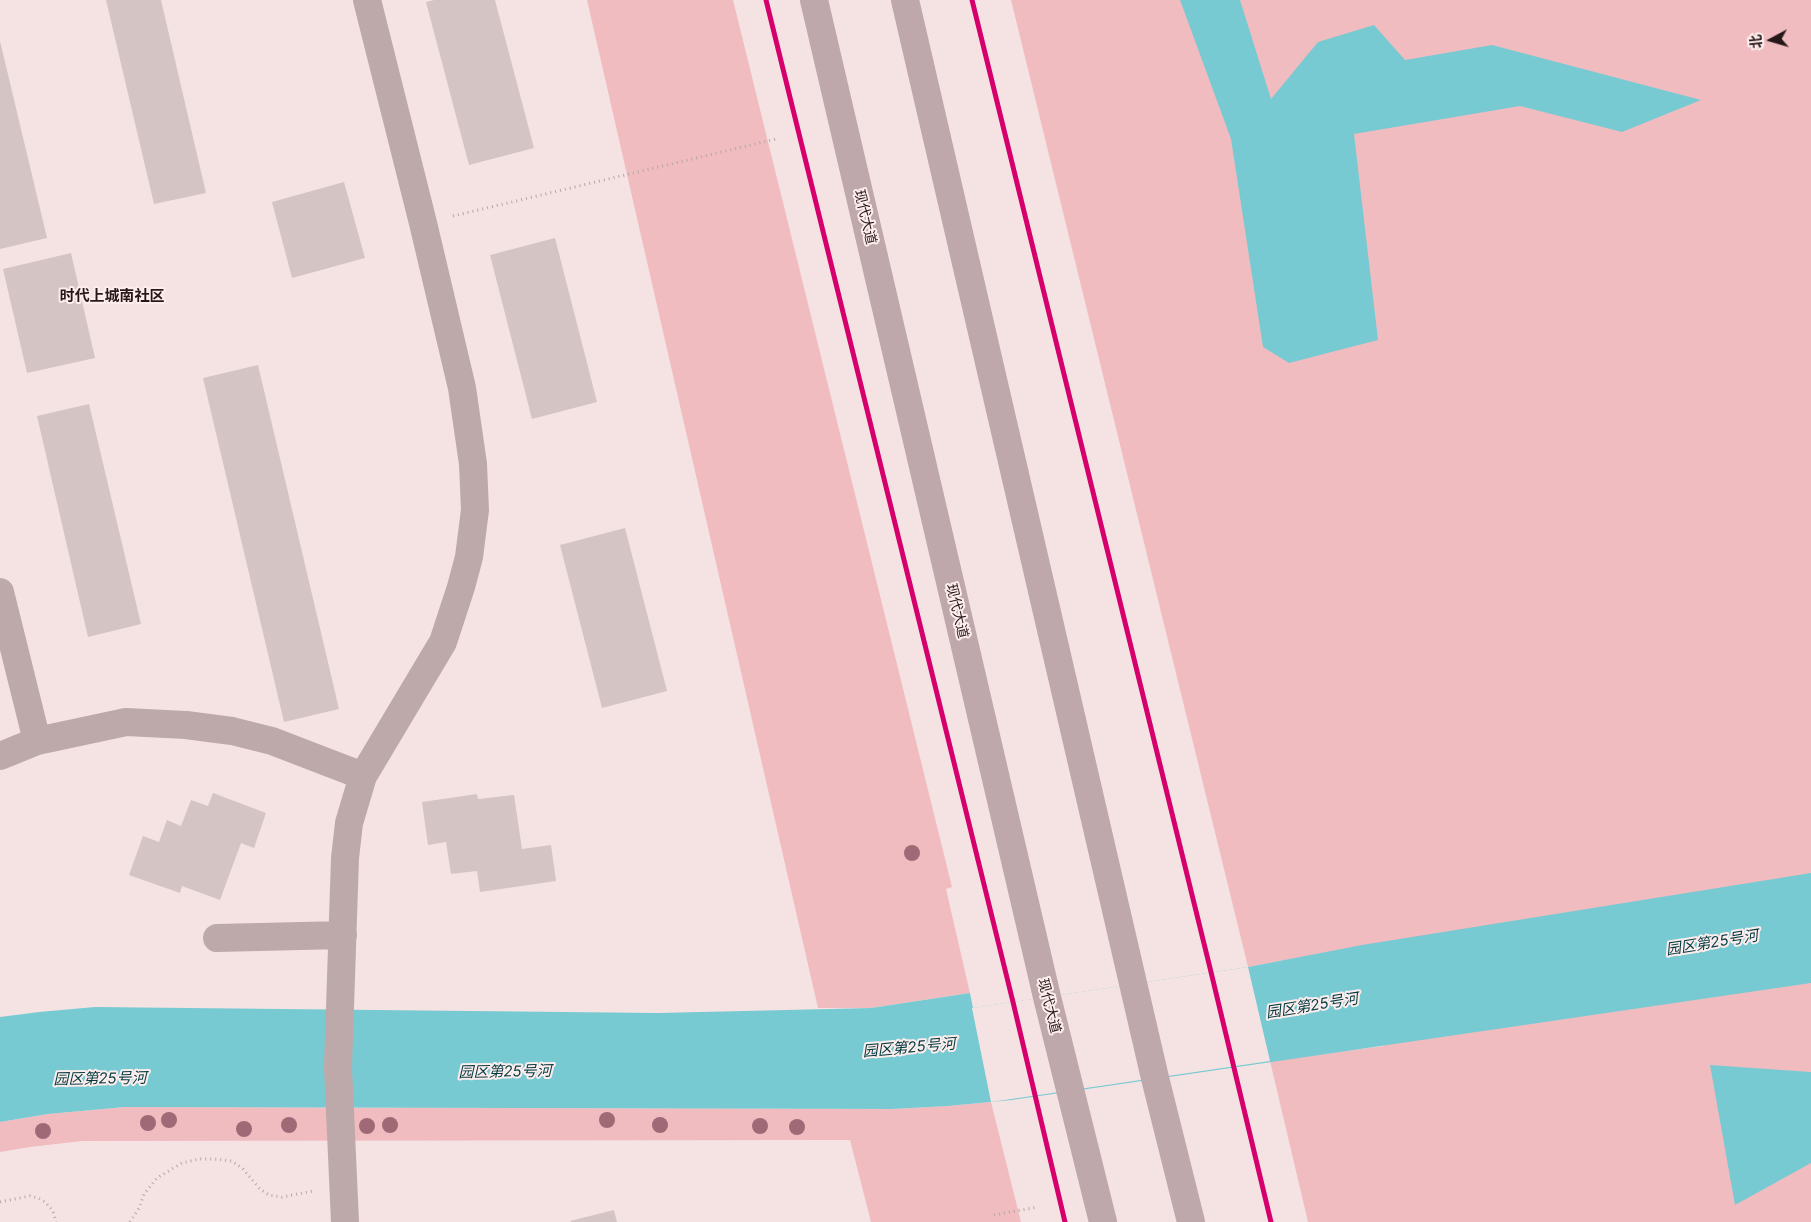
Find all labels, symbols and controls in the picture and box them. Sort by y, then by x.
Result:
north arrow [1746,15,1796,65]
text: 北 [1746,34,1765,49]
street label: 现代大道 [851,188,879,246]
district label: 时代上城南社区 [60,287,164,305]
street label: 现代大道 [943,582,971,640]
water label: 园区第25号河 [1665,927,1759,959]
street label: 现代大道 [1034,977,1064,1035]
water label: 园区第25号河 [1265,990,1359,1022]
water label: 园区第25号河 [862,1035,956,1061]
water label: 园区第25号河 [458,1062,552,1082]
water label: 园区第25号河 [53,1069,147,1089]

